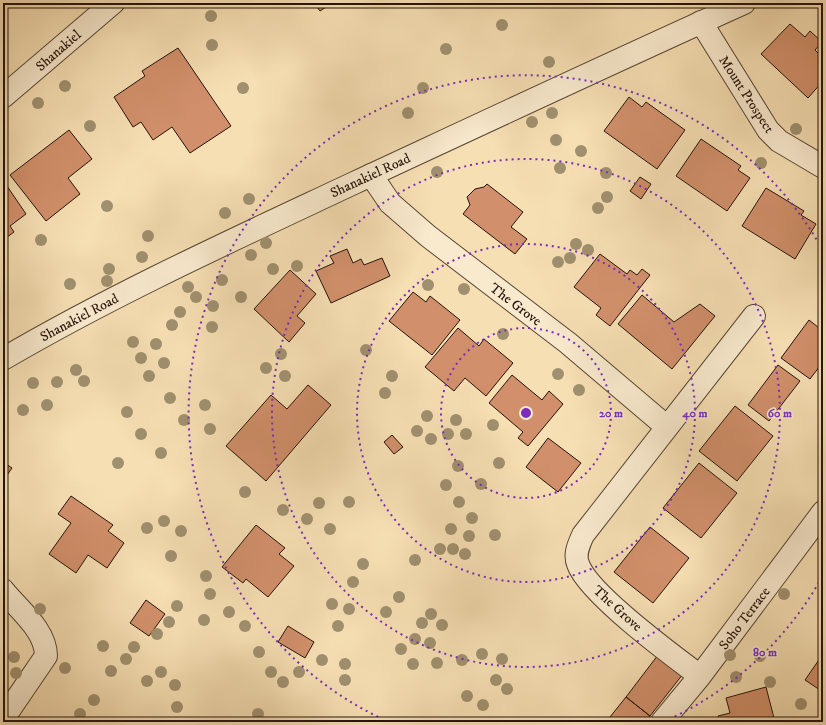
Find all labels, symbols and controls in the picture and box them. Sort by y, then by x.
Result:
street label: Shanakiel [32,26,86,75]
street label: Mount Prospect [714,52,778,137]
street label: Shanakiel Road [327,149,413,202]
street label: The Grove [486,279,545,330]
street label: Shanakiel Road [37,290,122,346]
centre of rings [519,406,533,420]
text: 20 m [599,406,623,421]
text: 40 m [682,406,707,421]
text: 60 m [768,406,792,421]
street label: The Grove [589,582,646,636]
street label: Soho Terrace [715,583,774,654]
text: 80 m [753,645,777,660]

